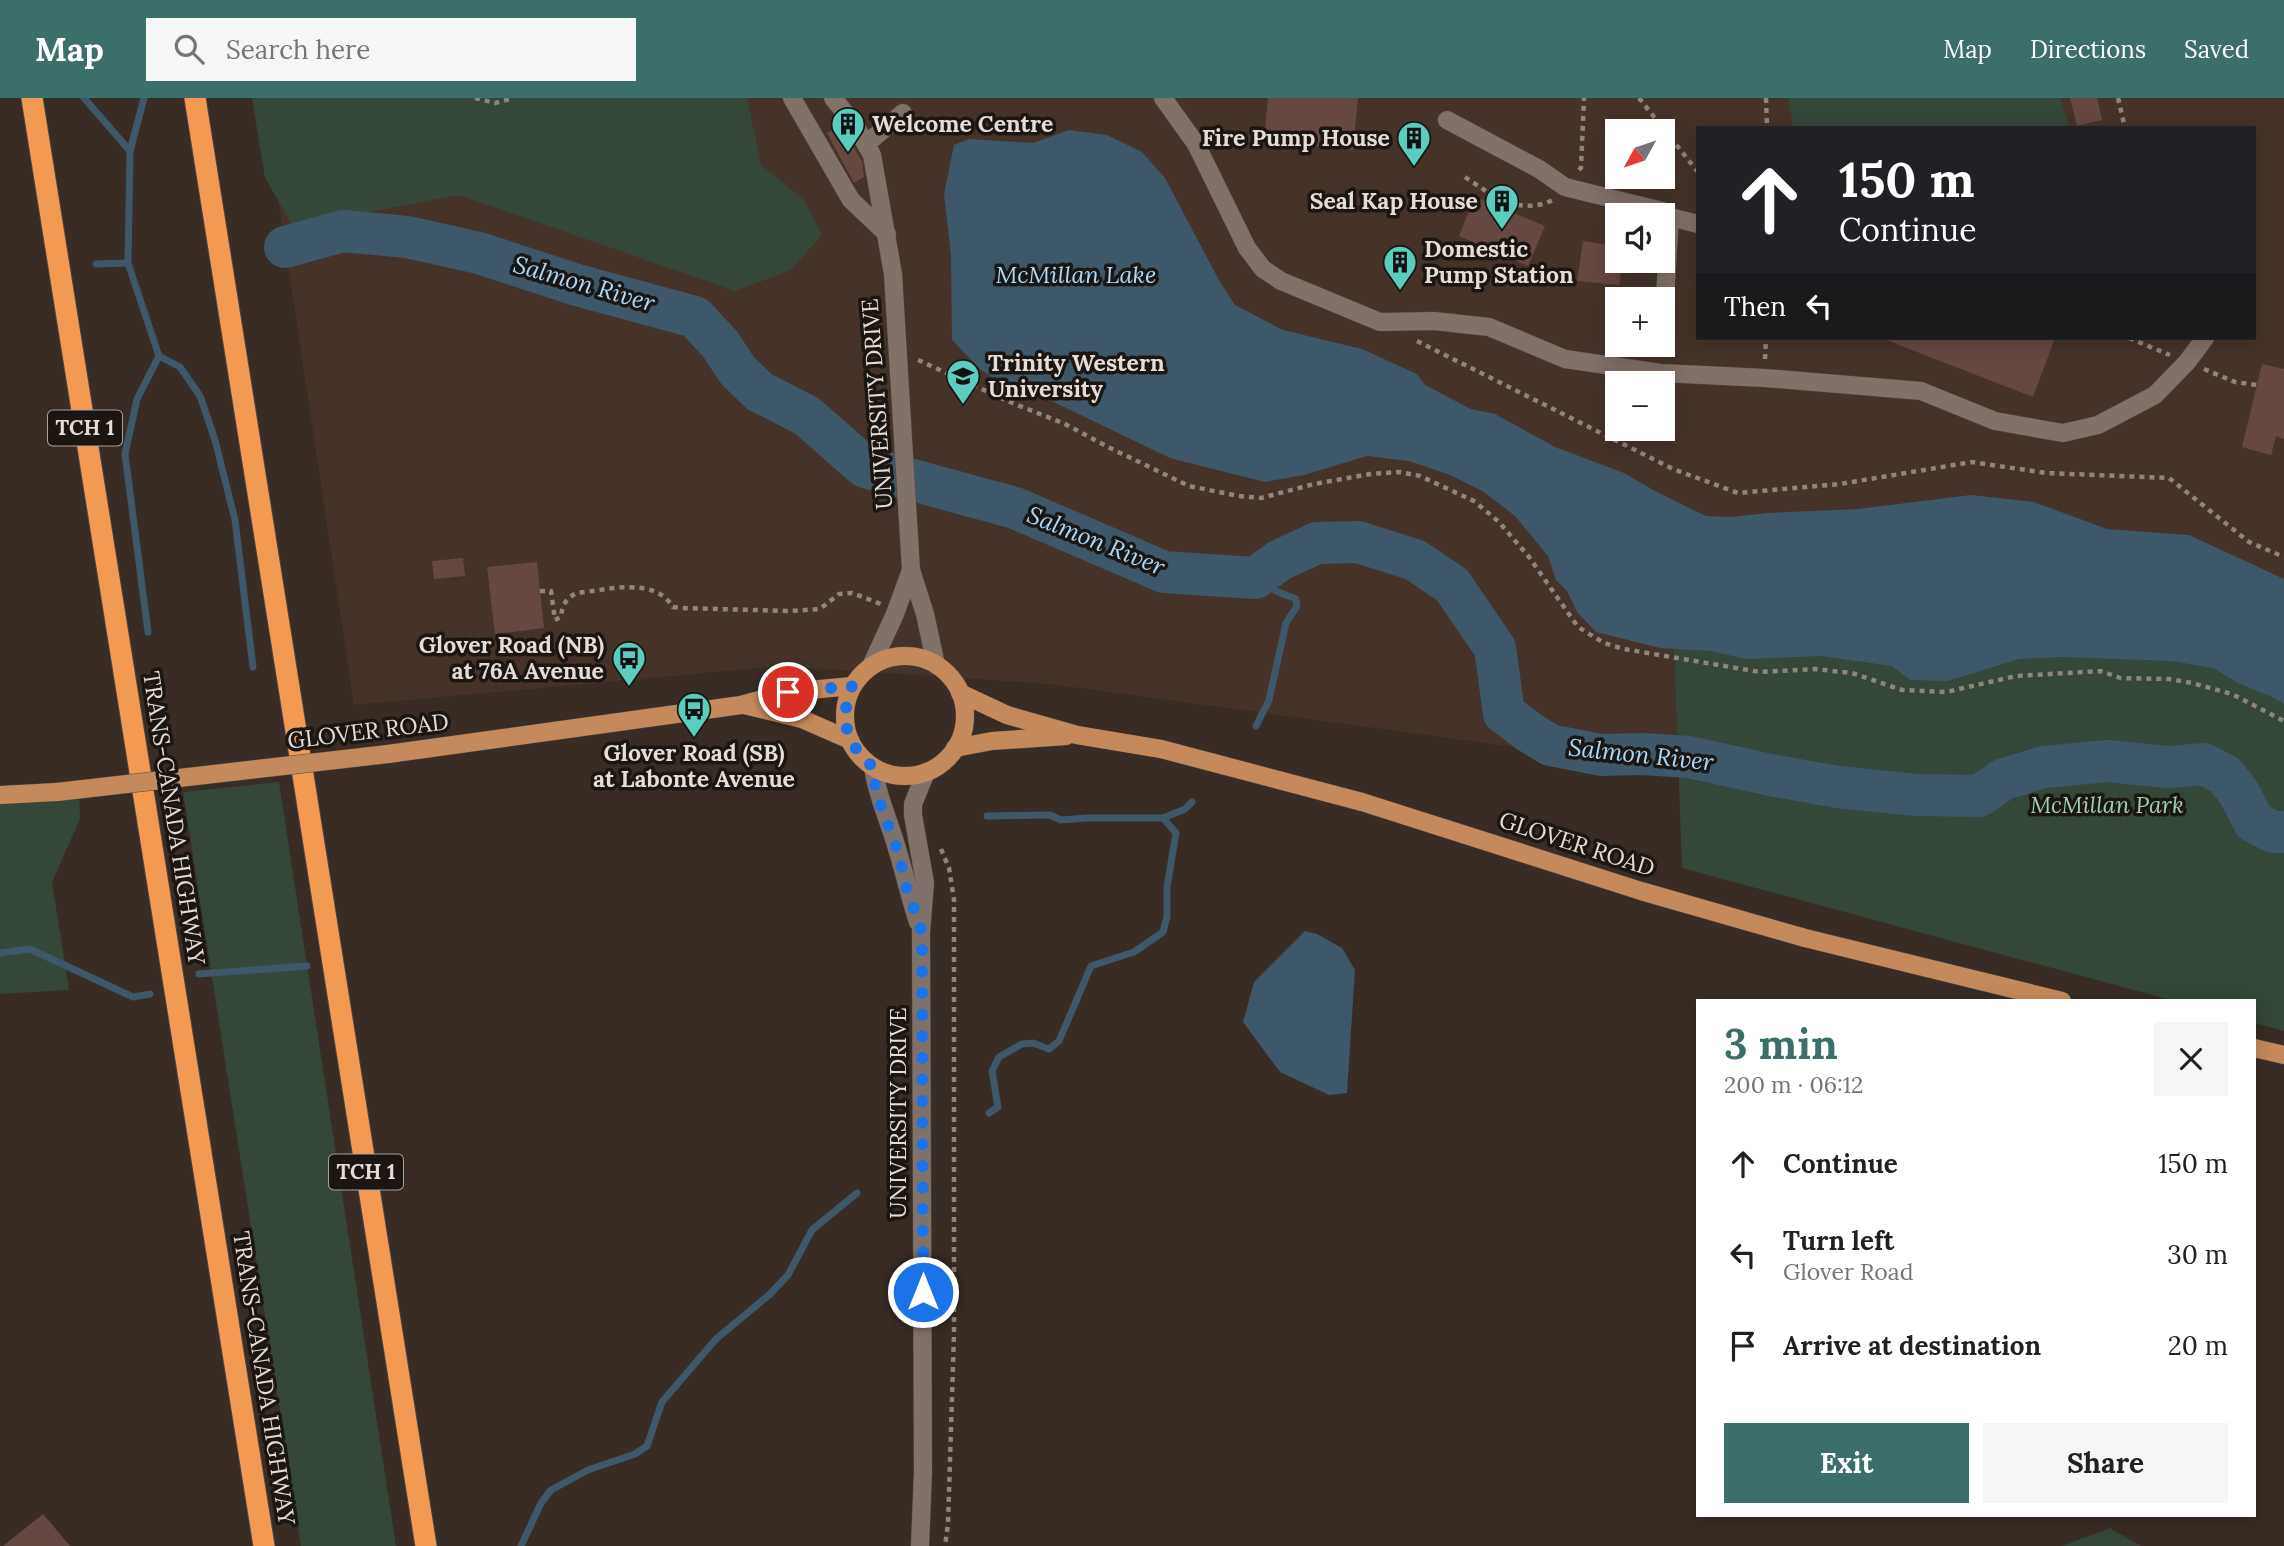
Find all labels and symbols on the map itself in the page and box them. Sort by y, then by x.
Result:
building icon: Welcome Centre [829,105,867,154]
place label: Welcome Centre [872,109,1053,138]
building icon: Fire Pump House [1395,119,1433,168]
north arrow [1605,119,1675,189]
place label: Fire Pump House [1202,123,1390,152]
building icon: Seal Kap House [1483,182,1521,231]
place label: Seal Kap House [1310,186,1478,215]
place label: Domestic Pump Station [1424,234,1574,289]
building icon: Domestic Pump Station [1381,243,1419,292]
water label: Salmon River [510,249,659,319]
water label: McMillan Lake [996,259,1156,290]
street label: UNIVERSITY DRIVE [855,298,898,510]
place label: Trinity Western University [988,348,1165,403]
school or university icon: Trinity Western University [944,357,982,406]
road number: TCH 1 [48,410,122,446]
water label: Salmon River [1023,499,1170,582]
place label: Glover Road (NB) at 76A Avenue [419,630,604,685]
bus stop icon: Glover Road (NB) at 76A Avenue [610,639,648,688]
pin [758,662,818,722]
street label: TRANS-CANADA HIGHWAY [137,669,212,967]
bus stop icon: Glover Road (SB) at Labonte Avenue [675,690,713,739]
street label: GLOVER ROAD [286,706,450,755]
water label: Salmon River [1567,731,1715,778]
place label: Glover Road (SB) at Labonte Avenue [593,738,795,793]
park label: McMillan Park [2030,790,2184,819]
street label: GLOVER ROAD [1496,805,1659,882]
street label: UNIVERSITY DRIVE [883,1007,912,1219]
road number: TCH 1 [329,1154,403,1190]
street label: TRANS-CANADA HIGHWAY [227,1229,302,1527]
position arrow [886,1255,960,1329]

